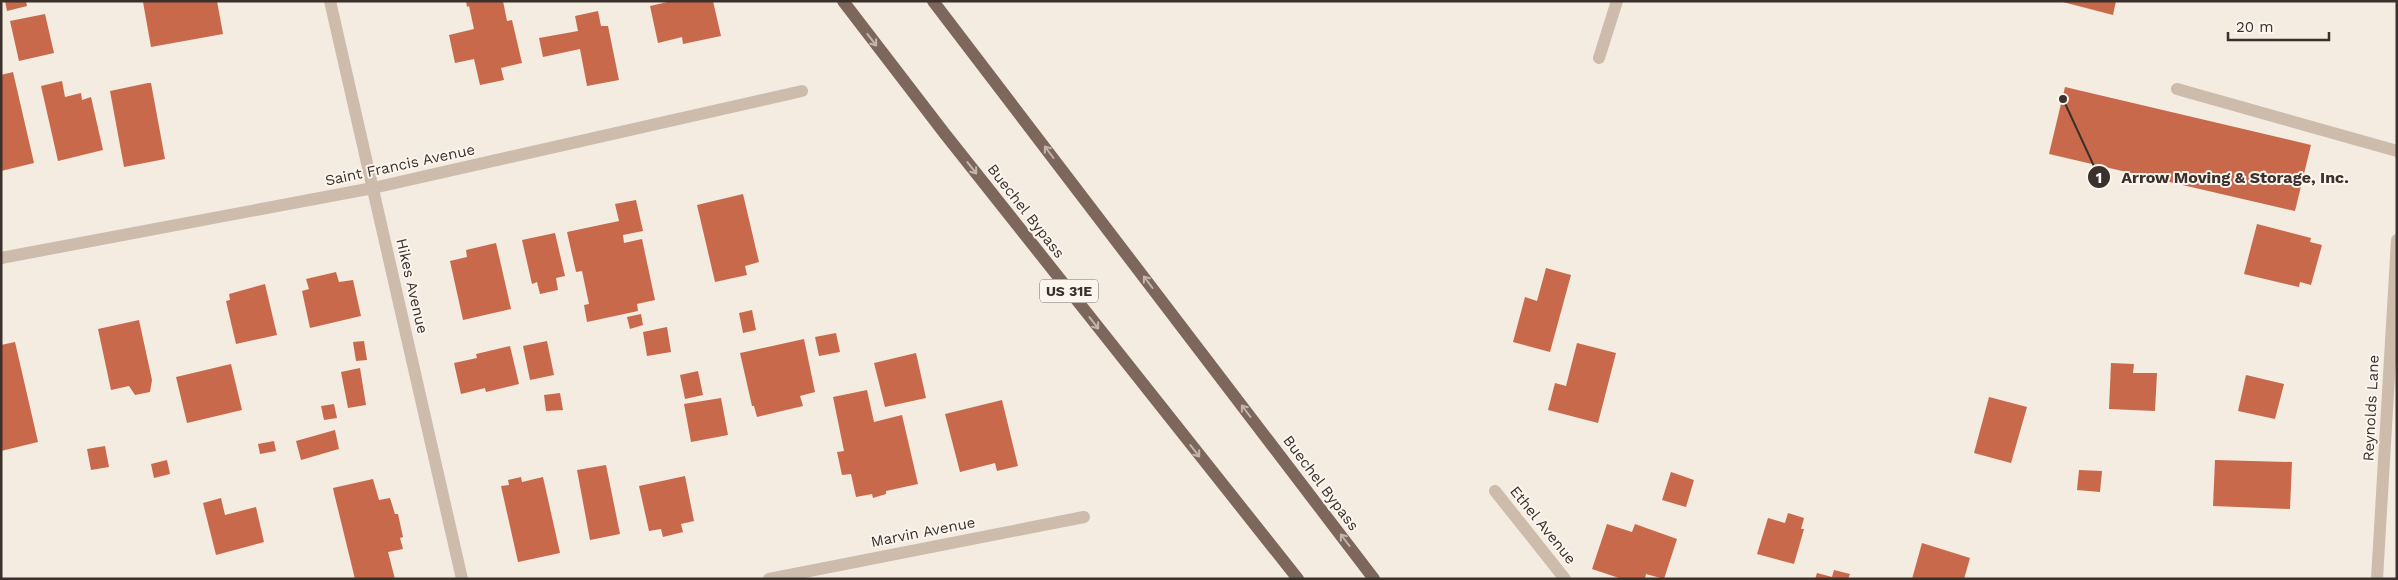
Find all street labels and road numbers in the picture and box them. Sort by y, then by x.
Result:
street label: Saint Francis Avenue [323,140,477,190]
street label: Buechel Bypass [984,160,1068,262]
street label: Hikes Avenue [392,237,432,335]
road number: US 31E [1040,280,1098,302]
street label: Reynolds Lane [2359,354,2383,462]
street label: Buechel Bypass [1279,432,1363,534]
street label: Ethel Avenue [1506,482,1580,568]
street label: Marvin Avenue [869,513,977,551]

